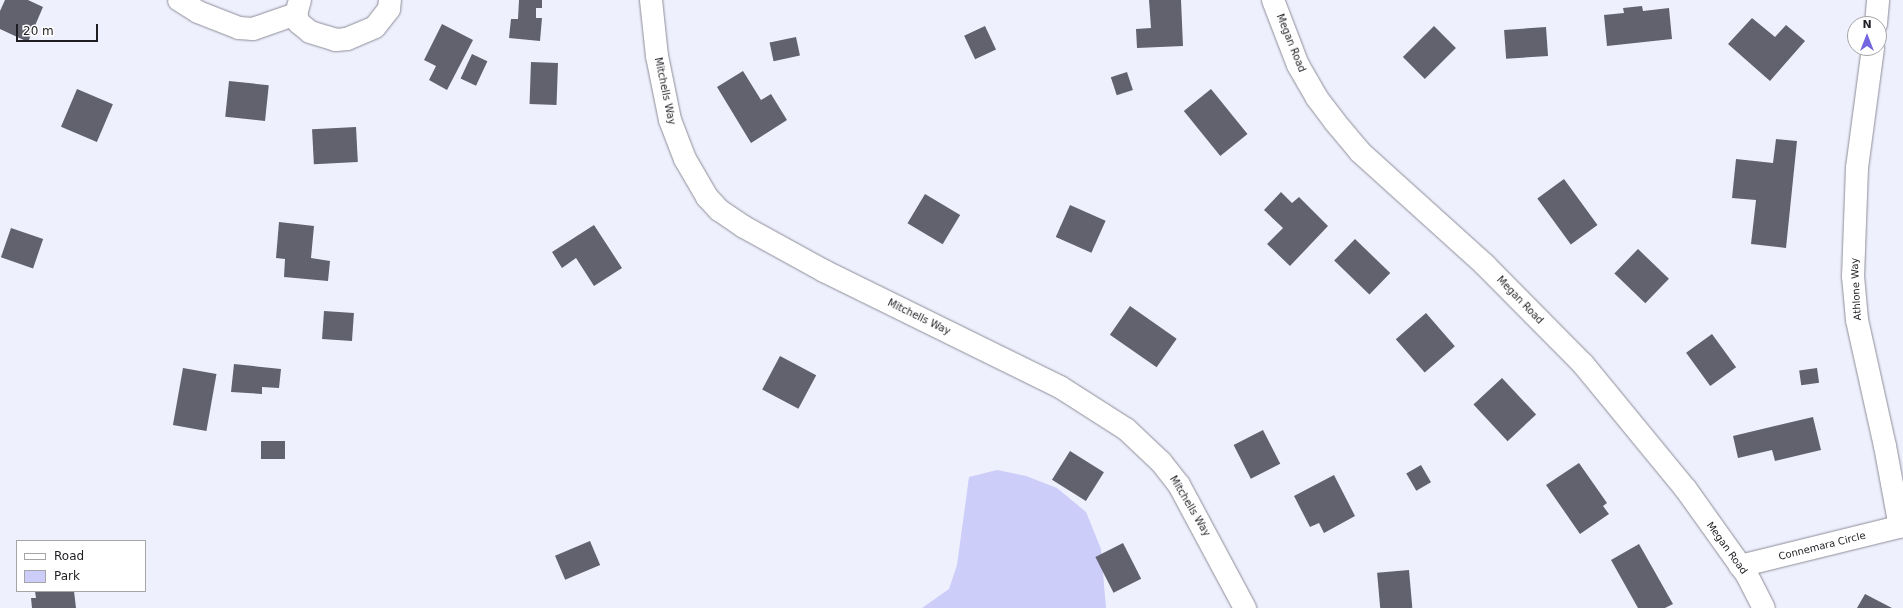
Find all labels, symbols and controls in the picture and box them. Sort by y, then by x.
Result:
street label: Megan Road [1274,12,1308,74]
scale bar [18,16,100,42]
north arrow [1847,16,1887,56]
text: N [1862,18,1872,31]
text: 20 m [23,24,54,38]
street label: Mitchells Way [652,56,678,126]
street label: Athlone Way [1848,257,1864,321]
street label: Megan Road [1494,274,1546,326]
street label: Mitchells Way [886,297,952,337]
street label: Mitchells Way [1167,474,1213,538]
street label: Megan Road [1704,519,1750,577]
street label: Connemara Circle [1777,529,1867,563]
legend [16,540,146,592]
text: Road [54,549,84,563]
text: Park [54,569,80,583]

